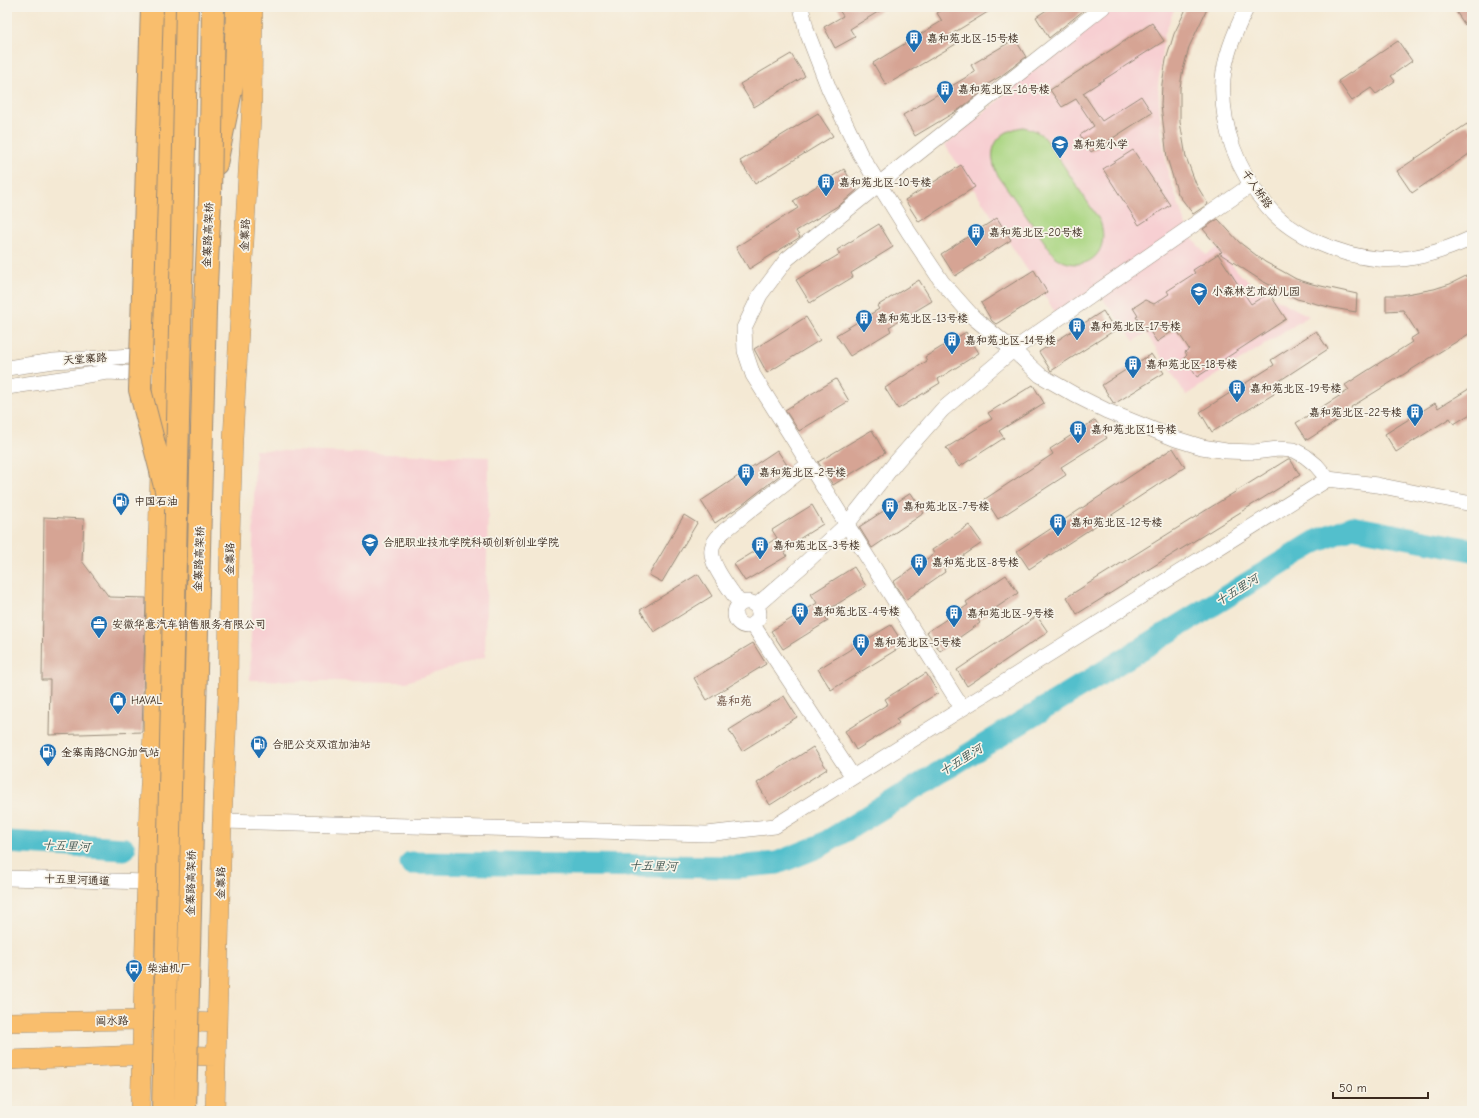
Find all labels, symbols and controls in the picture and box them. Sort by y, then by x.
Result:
building icon: 嘉和苑北区-15号楼 [904,28,924,53]
place label: 嘉和苑北区-15号楼 [927,32,1019,45]
building icon: 嘉和苑北区-16号楼 [935,79,955,104]
place label: 嘉和苑北区-16号楼 [958,83,1050,96]
school or university icon: 嘉和苑小学 [1050,134,1070,159]
place label: 嘉和苑小学 [1073,138,1128,151]
street label: 千人桥路 [1239,167,1275,211]
building icon: 嘉和苑北区-10号楼 [816,172,836,197]
place label: 嘉和苑北区-10号楼 [839,176,931,189]
street label: 金寨路高架桥 [200,202,216,268]
street label: 金寨路 [238,218,252,252]
building icon: 嘉和苑北区-20号楼 [966,222,986,247]
place label: 嘉和苑北区-20号楼 [989,226,1083,239]
school or university icon: 小森林艺术幼儿园 [1189,281,1209,306]
place label: 小森林艺术幼儿园 [1212,285,1300,298]
building icon: 嘉和苑北区-13号楼 [854,308,874,333]
place label: 嘉和苑北区-13号楼 [877,312,968,325]
building icon: 嘉和苑北区-17号楼 [1067,316,1087,341]
place label: 嘉和苑北区-17号楼 [1090,320,1181,333]
building icon: 嘉和苑北区-14号楼 [942,330,962,355]
place label: 嘉和苑北区-14号楼 [965,334,1056,347]
street label: 天堂寨路 [63,351,107,367]
building icon: 嘉和苑北区-18号楼 [1123,354,1143,379]
place label: 嘉和苑北区-18号楼 [1146,358,1237,371]
building icon: 嘉和苑北区-19号楼 [1227,378,1247,403]
place label: 嘉和苑北区-19号楼 [1250,382,1342,395]
building icon: 嘉和苑北区-22号楼 [1405,402,1425,427]
place label: 嘉和苑北区-22号楼 [1309,406,1402,419]
building icon: 嘉和苑北区11号楼 [1068,419,1088,444]
place label: 嘉和苑北区11号楼 [1091,423,1177,436]
building icon: 嘉和苑北区-2号楼 [736,462,756,487]
place label: 嘉和苑北区-2号楼 [759,466,846,479]
fuel station icon: 中国石油 [111,491,131,516]
place label: 中国石油 [134,495,178,508]
building icon: 嘉和苑北区-7号楼 [880,496,900,521]
place label: 嘉和苑北区-7号楼 [903,500,990,513]
building icon: 嘉和苑北区-12号楼 [1048,512,1068,537]
place label: 嘉和苑北区-12号楼 [1071,516,1163,529]
street label: 金寨路高架桥 [191,526,207,592]
school or university icon: 合肥职业技术学院科硕创新创业学院 [360,532,380,557]
building icon: 嘉和苑北区-3号楼 [750,535,770,560]
place label: 合肥职业技术学院科硕创新创业学院 [383,536,559,549]
place label: 嘉和苑北区-3号楼 [773,539,860,552]
street label: 金寨路 [223,542,237,576]
building icon: 嘉和苑北区-8号楼 [909,552,929,577]
place label: 嘉和苑北区-8号楼 [932,556,1019,569]
water label: 十五里河 [1213,570,1263,609]
building icon: 嘉和苑北区-4号楼 [790,601,810,626]
building icon: 嘉和苑北区-9号楼 [944,603,964,628]
place label: 嘉和苑北区-4号楼 [813,605,900,618]
place label: 嘉和苑北区-9号楼 [967,607,1054,620]
office icon: 安徽华意汽车销售服务有限公司 [89,614,109,639]
place label: 安徽华意汽车销售服务有限公司 [112,618,266,631]
building icon: 嘉和苑北区-5号楼 [851,632,871,657]
place label: 嘉和苑北区-5号楼 [874,636,961,649]
shop icon: HAVAL [108,690,128,715]
place label: HAVAL [131,694,162,707]
district label: 嘉和苑 [716,694,752,708]
fuel station icon: 合肥公交双谊加油站 [249,734,269,759]
place label: 合肥公交双谊加油站 [272,738,371,751]
water label: 十五里河 [937,740,987,779]
fuel station icon: 金寨南路CNG加气站 [38,742,58,767]
place label: 金寨南路CNG加气站 [61,746,160,759]
water label: 十五里河 [42,838,92,854]
street label: 金寨路高架桥 [184,850,198,916]
water label: 十五里河 [629,859,679,873]
street label: 金寨路 [214,866,228,900]
street label: 十五里河通道 [44,872,110,888]
bus stop icon: 柴油机厂 [124,958,144,983]
place label: 柴油机厂 [147,962,191,975]
street label: 阊水路 [95,1014,129,1028]
scale bar [1333,1074,1428,1100]
text: 50 m [1339,1081,1367,1095]

